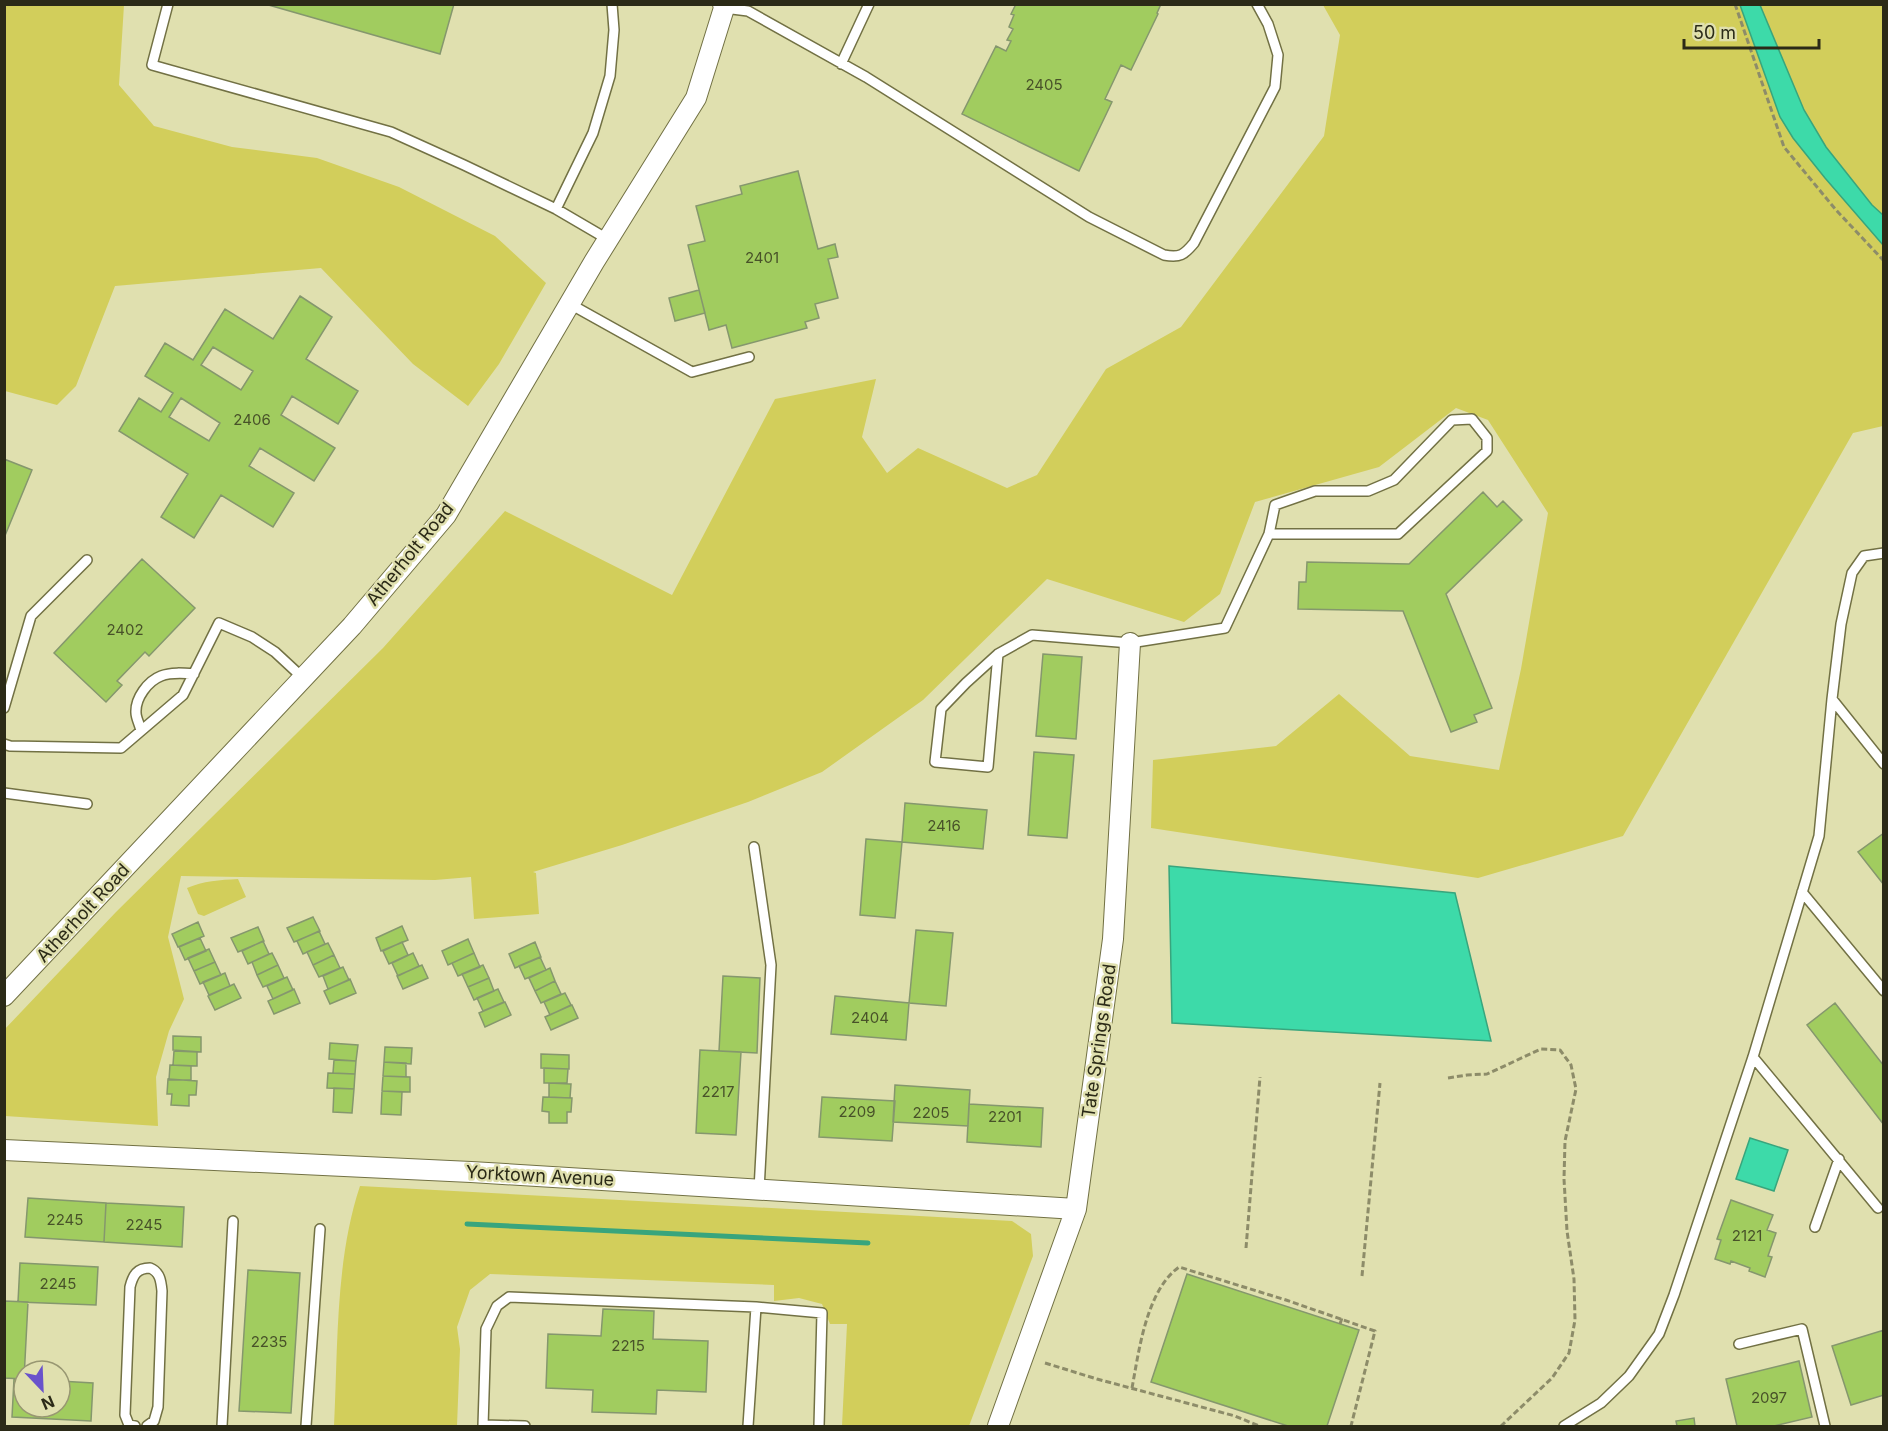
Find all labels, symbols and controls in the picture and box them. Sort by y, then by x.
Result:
scale bar [1684,12,1819,50]
text: 50 m [1693,22,1736,43]
house number: 2405 [1025,75,1063,94]
house number: 2401 [745,248,779,267]
house number: 2406 [233,410,271,429]
street label: Atherholt Road [362,498,458,609]
house number: 2402 [106,620,144,639]
house number: 2416 [927,816,961,835]
street label: Atherholt Road [32,859,133,966]
street label: Tate Springs Road [1077,963,1120,1119]
house number: 2404 [851,1008,889,1027]
house number: 2217 [702,1082,734,1101]
house number: 2209 [838,1102,876,1121]
house number: 2205 [913,1103,949,1122]
house number: 2201 [988,1107,1022,1126]
street label: Yorktown Avenue [465,1161,615,1190]
house number: 2245 [47,1210,83,1229]
house number: 2245 [126,1215,162,1234]
house number: 2121 [1732,1226,1762,1245]
house number: 2245 [40,1274,76,1293]
house number: 2235 [251,1332,287,1351]
house number: 2215 [611,1336,645,1355]
north arrow [12,1359,72,1419]
house number: 2097 [1751,1388,1787,1407]
text: N [38,1391,57,1414]

